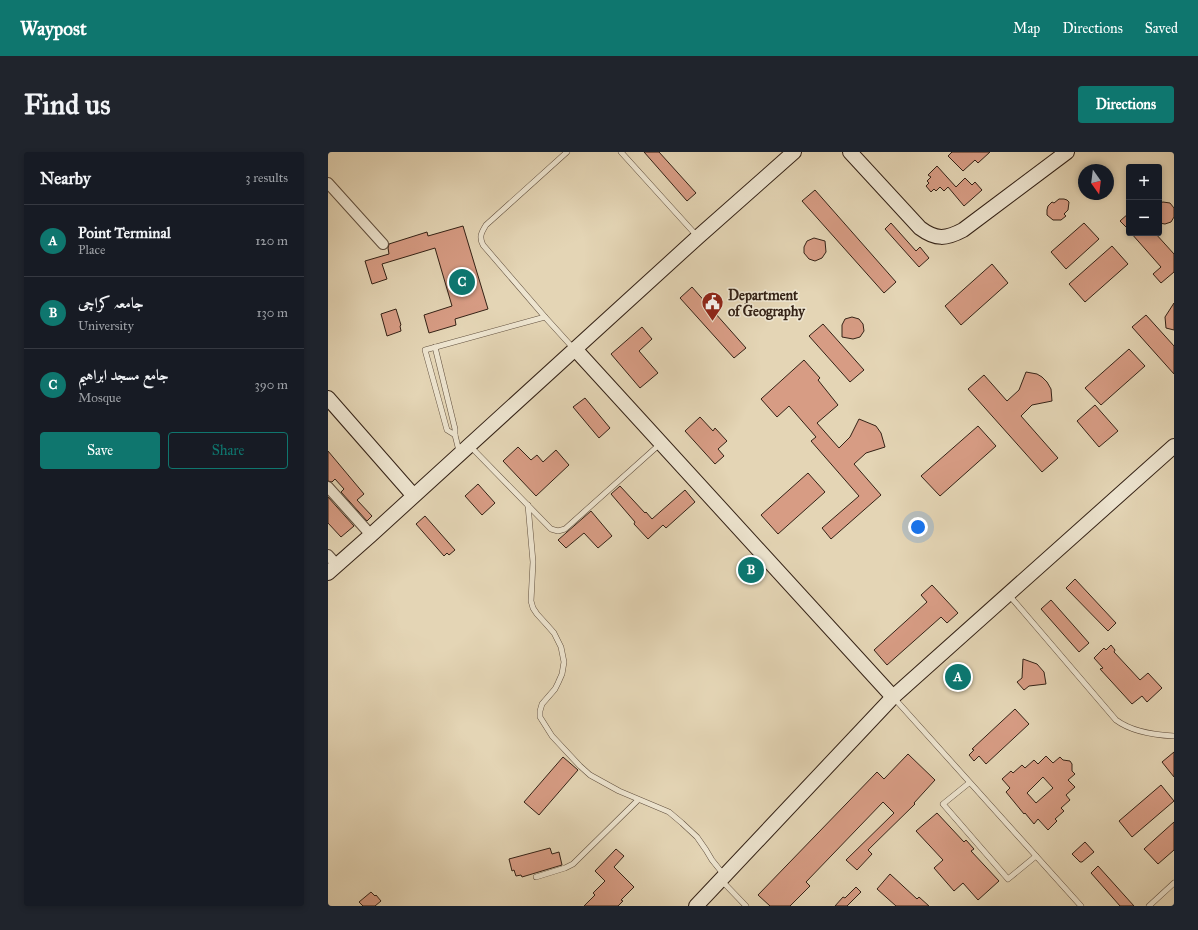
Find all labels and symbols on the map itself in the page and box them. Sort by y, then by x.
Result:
north arrow [1078,164,1114,200]
pin: C [449,267,475,297]
place label: Department of Geography [728,287,806,321]
public building icon: Department of Geography [700,290,726,323]
your location [908,517,928,537]
pin: B [738,555,764,585]
pin: A [945,662,971,692]

